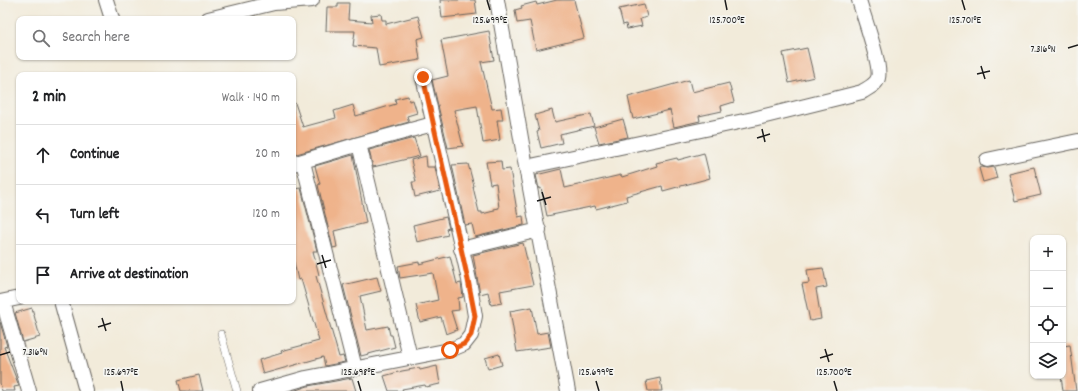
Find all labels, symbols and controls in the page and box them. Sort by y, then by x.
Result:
text: 125.699°E [473,14,508,28]
text: 125.700°E [709,14,745,28]
text: 125.701°E [949,14,981,28]
search box [16,16,296,60]
icon: search [30,27,52,49]
text: Search here [62,27,130,49]
text: 7.316°N [1030,43,1056,57]
route end [414,68,432,86]
text: 2 min [32,86,66,110]
text: Walk · 140 m [222,89,280,108]
icon: ahead [32,144,54,166]
text: Continue [70,144,119,166]
text: 20 m [255,145,280,164]
icon: left [32,204,54,226]
text: Turn left [70,204,119,226]
text: 120 m [252,205,280,224]
map controls [1030,235,1066,379]
button: + [1030,235,1066,271]
icon: arrive [32,264,54,286]
text: Arrive at destination [70,264,188,286]
button: − [1030,271,1066,307]
button: locate [1030,307,1066,343]
route start [441,341,459,359]
button: layers [1030,343,1066,379]
text: 7.316°N [22,346,48,360]
text: 125.697°E [104,366,138,380]
text: 125.698°E [341,366,376,380]
text: 125.699°E [579,366,614,380]
text: 125.700°E [816,366,852,380]

